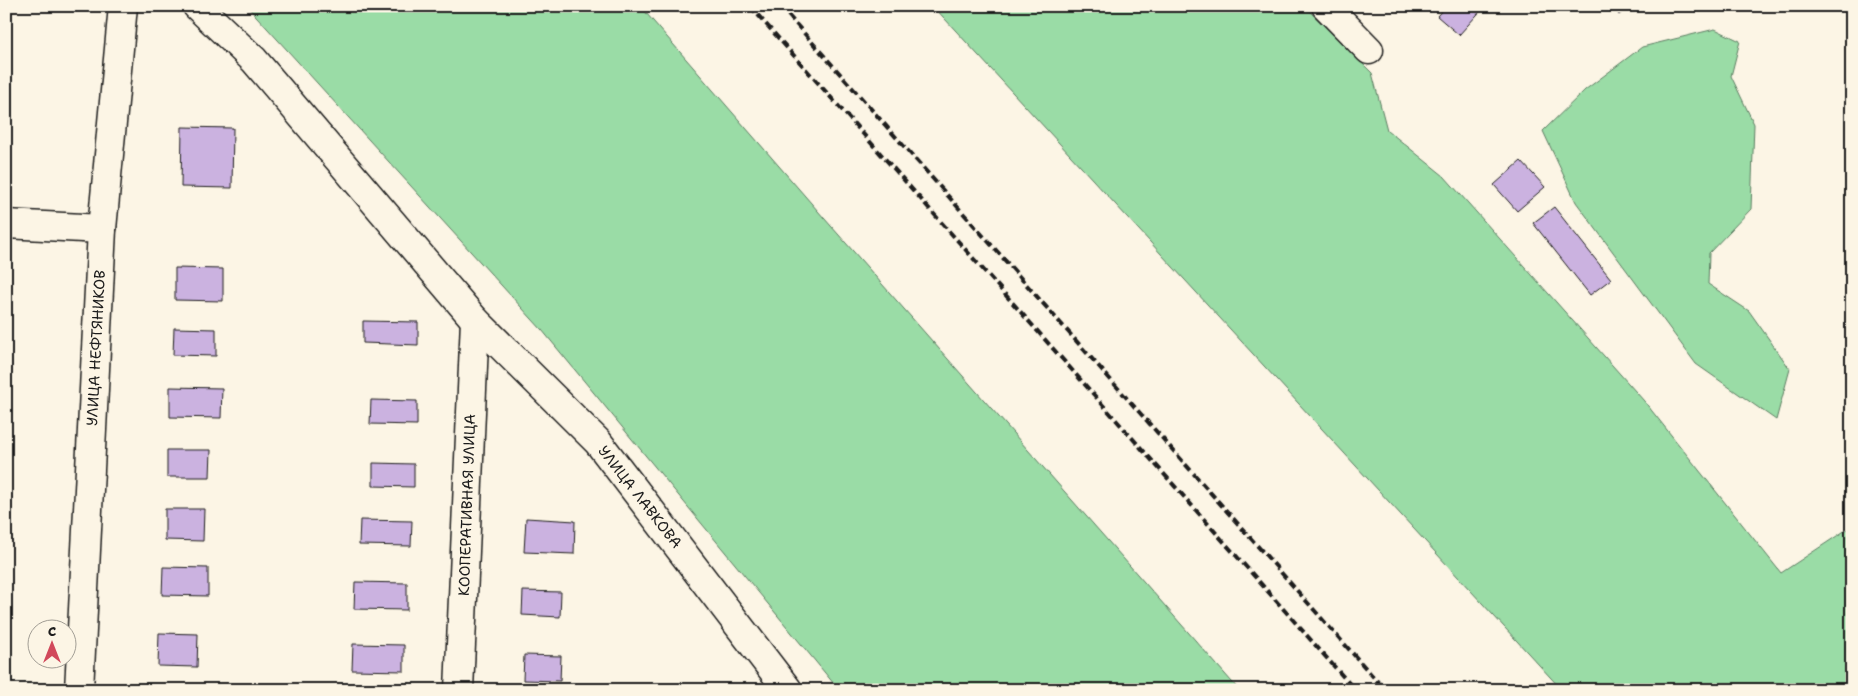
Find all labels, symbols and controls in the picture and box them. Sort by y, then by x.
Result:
street label: УЛИЦА НЕФТЯНИКОВ [82,269,110,427]
street label: КООПЕРАТИВНАЯ УЛИЦА [454,413,480,597]
street label: УЛИЦА ЛАВКОВА [594,441,687,553]
north arrow [28,618,78,668]
text: С [48,622,56,640]

